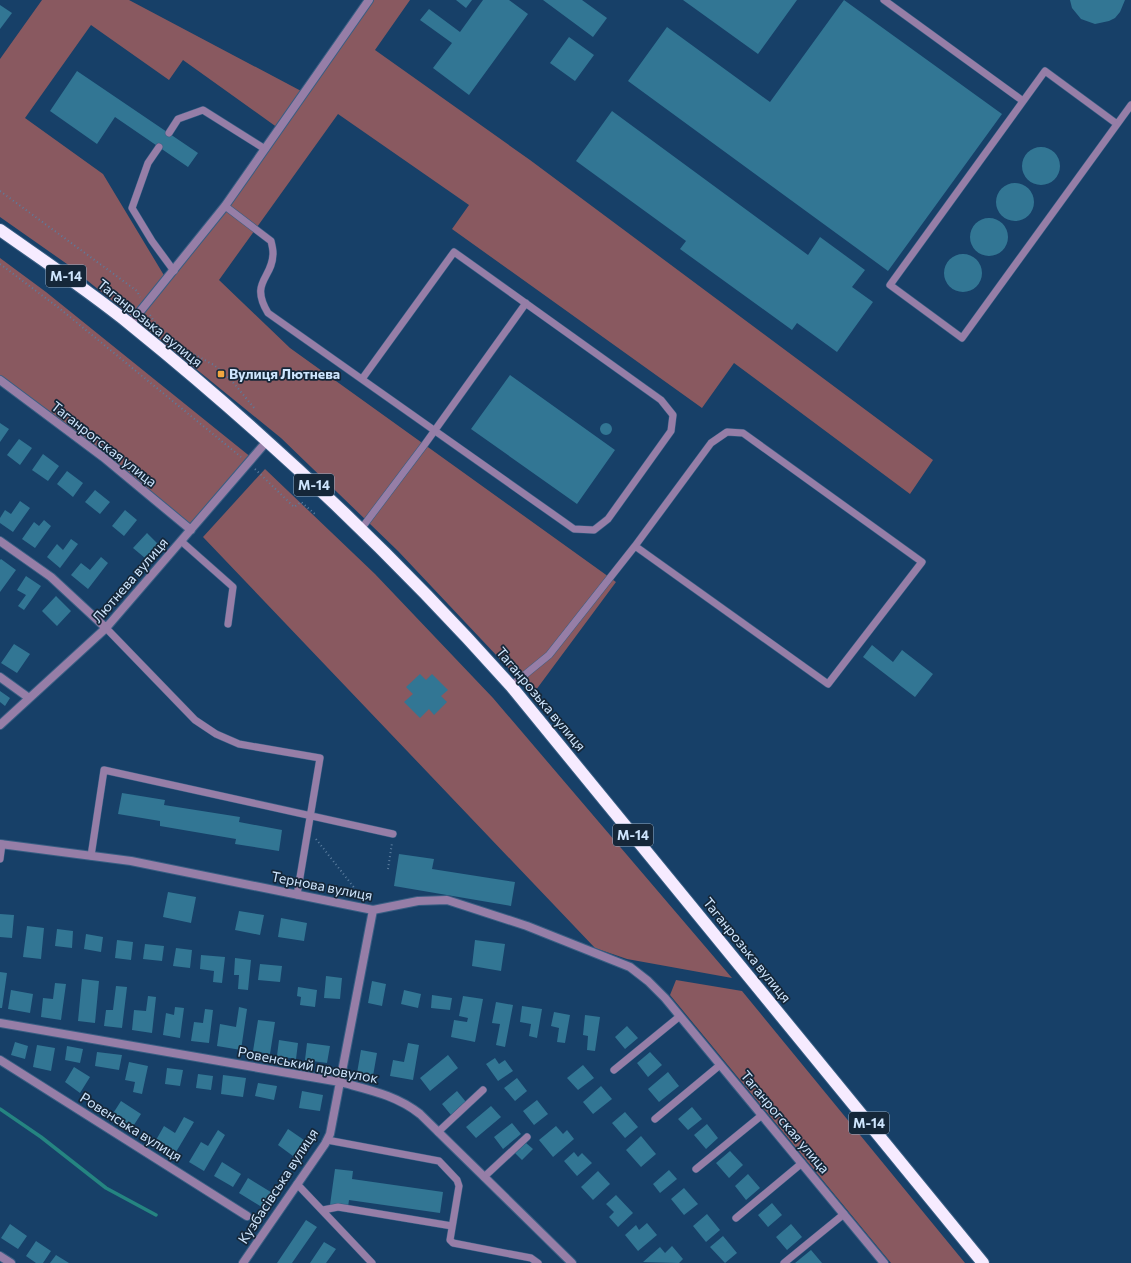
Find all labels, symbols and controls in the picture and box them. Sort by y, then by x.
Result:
road number: М-14 [46,265,86,287]
street label: Таганрозька вулиця [94,275,206,370]
place label: Вулиця Лютнева [229,365,340,382]
marker: Вулиця Лютнева [216,369,226,379]
street label: Таганрогская улица [48,397,160,490]
road number: М-14 [294,474,334,496]
street label: Лютнева вулиця [88,534,171,626]
street label: Таганрозька вулиця [493,643,590,754]
road number: М-14 [613,824,653,846]
street label: Тернова вулиця [270,867,374,904]
street label: Таганрозька вулиця [700,894,795,1006]
street label: Ровенський провулок [236,1043,380,1087]
street label: Таганрогская улица [737,1067,833,1177]
street label: Ровенська вулиця [77,1088,185,1165]
road number: М-14 [849,1112,889,1134]
street label: Кузбасівська вулиця [234,1125,321,1247]

